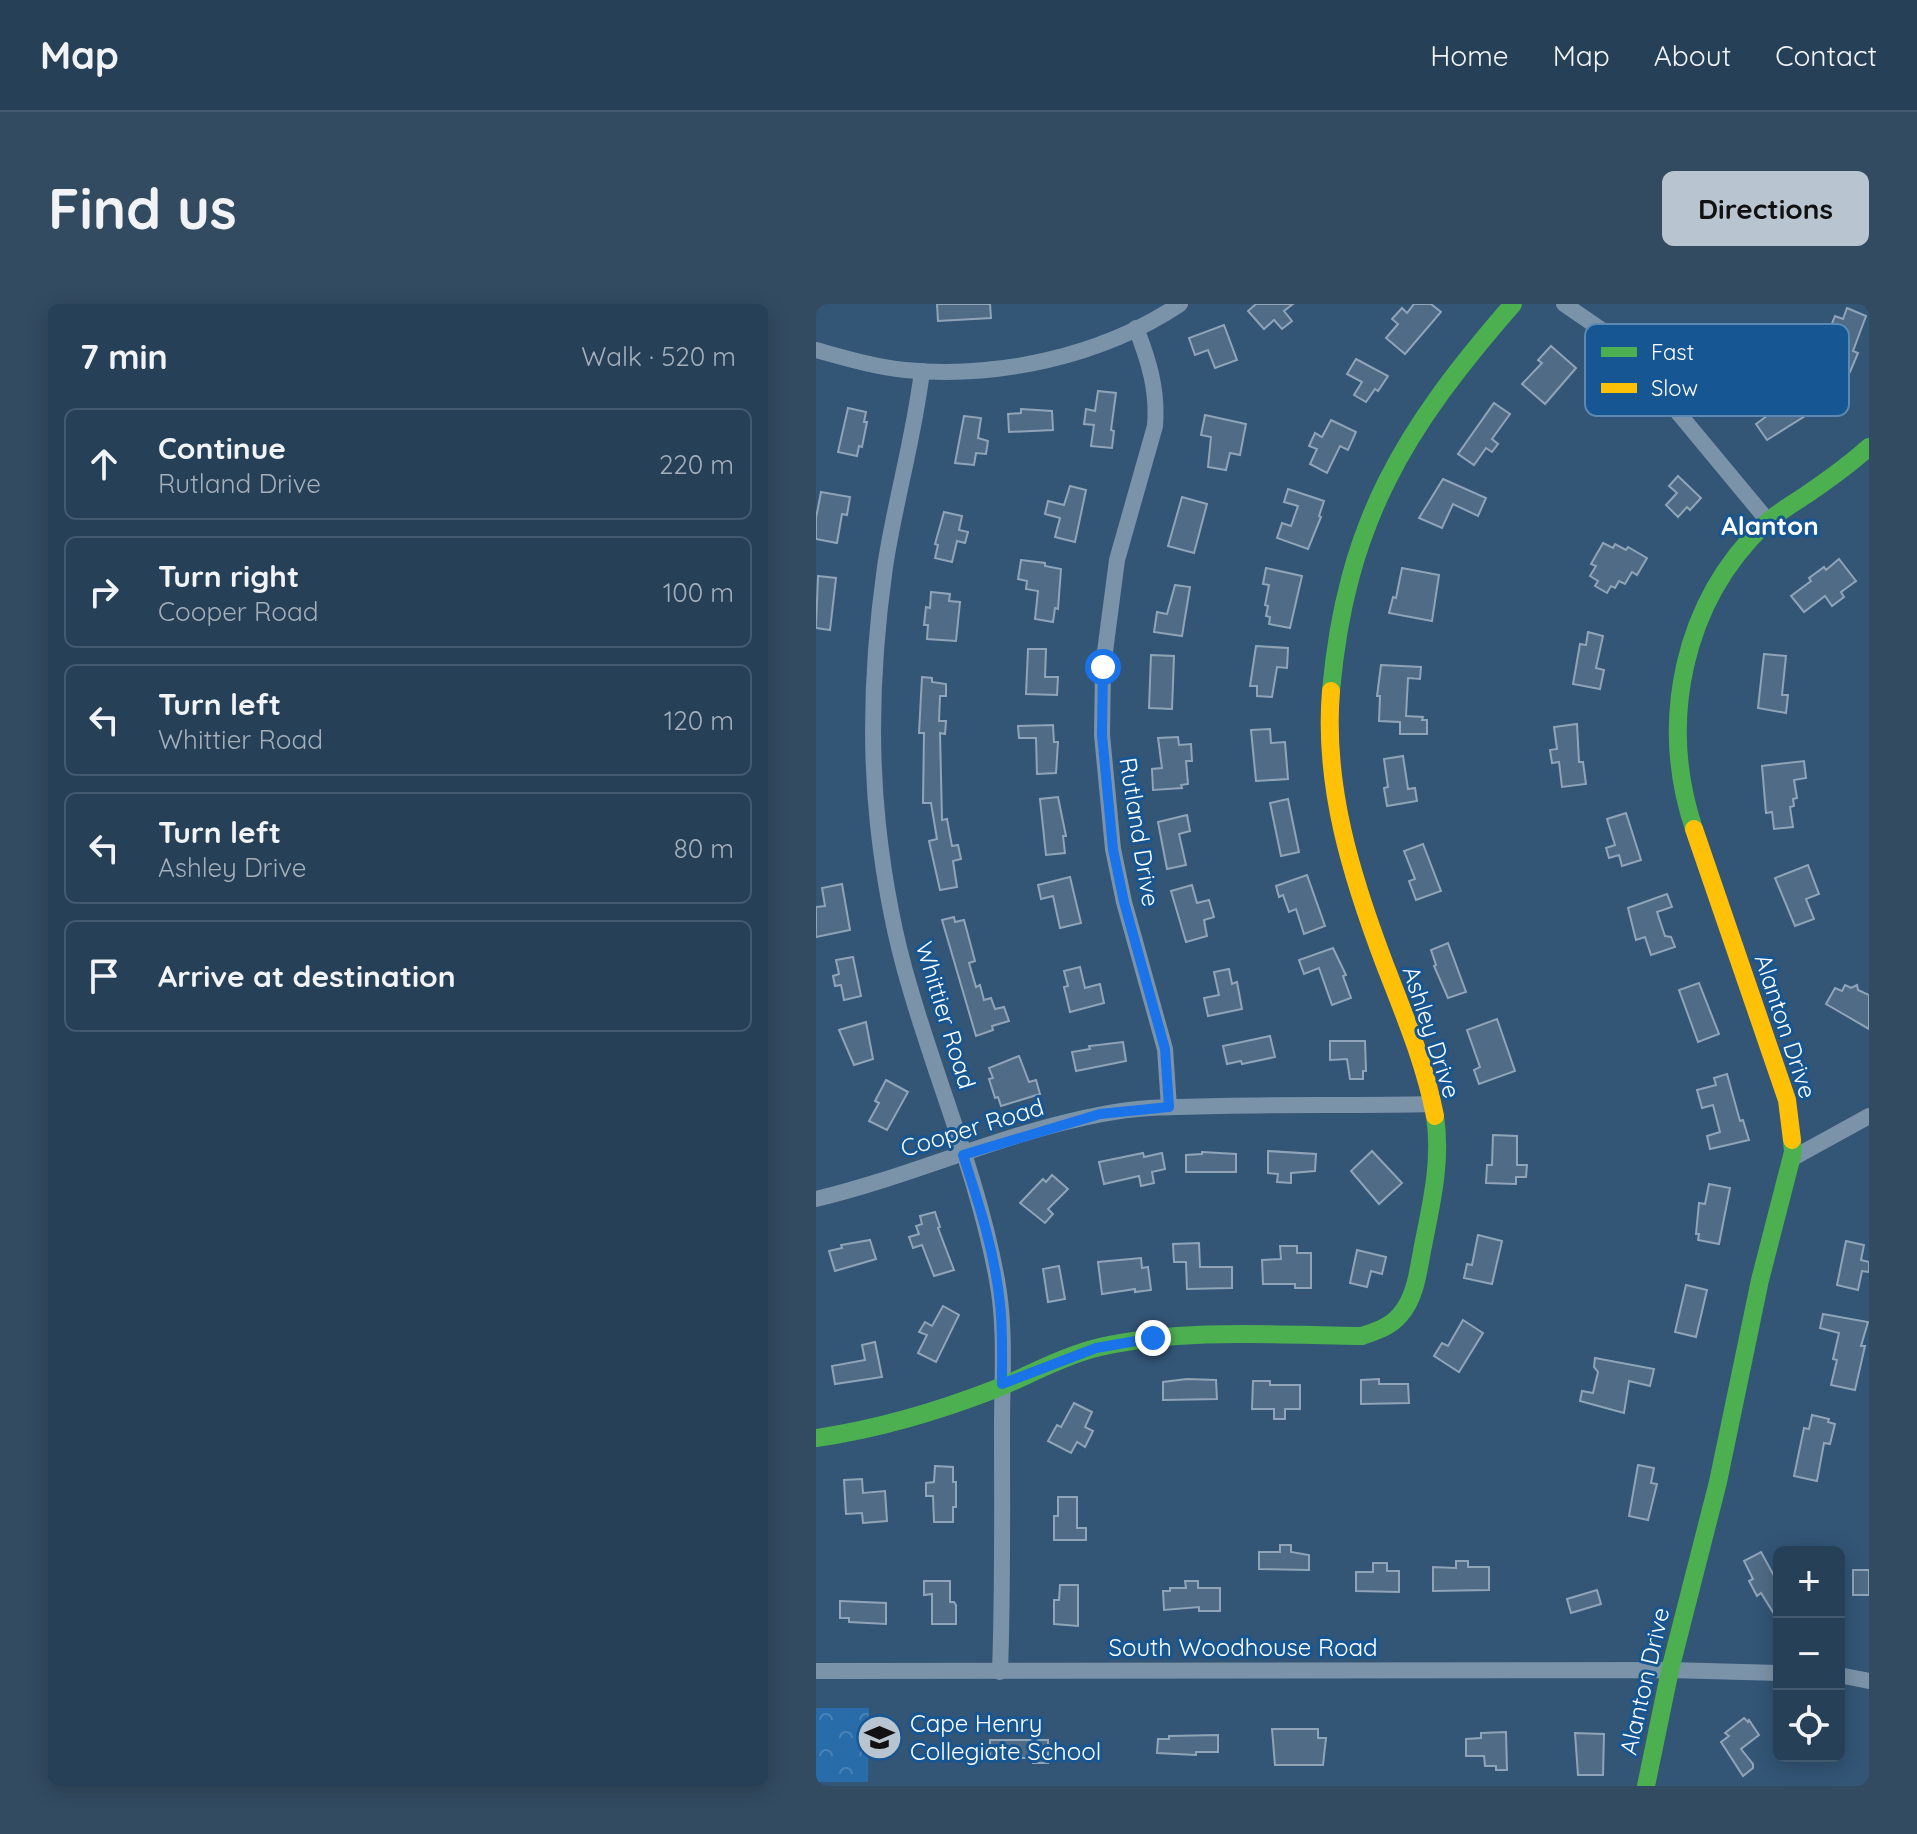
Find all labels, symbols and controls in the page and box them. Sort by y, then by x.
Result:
text: Map [40,31,119,79]
text: Home [1430,38,1509,73]
text: Map [1553,38,1610,73]
text: About [1654,38,1731,73]
text: Contact [1775,38,1877,73]
button: Directions [1662,171,1869,246]
text: Find us [48,173,237,243]
legend [1585,324,1849,416]
text: 7 min [80,335,168,378]
text: Fast [1651,338,1694,366]
text: Walk · 520 m [581,340,736,373]
text: Slow [1651,374,1698,402]
text: Continue [158,429,286,467]
icon: ahead [82,442,126,486]
text: 220 m [659,448,734,481]
text: Rutland Drive [158,467,321,500]
district label: Alanton [1721,509,1819,542]
text: Turn right [158,557,299,595]
icon: right [82,570,126,614]
text: 100 m [663,576,734,609]
text: Cooper Road [158,595,318,628]
route start [1085,649,1121,685]
text: Turn left [158,685,281,723]
icon: left [82,698,126,742]
text: 120 m [664,704,734,737]
text: Whittier Road [158,723,323,756]
street label: Rutland Drive [1113,755,1167,909]
text: Turn left [158,813,281,851]
icon: left [82,826,126,870]
text: 80 m [674,832,734,865]
text: Ashley Drive [158,851,307,884]
street label: Whittier Road [909,938,983,1092]
street label: Alanton Drive [1749,950,1823,1102]
icon: arrive [82,954,126,998]
text: Arrive at destination [158,957,456,995]
street label: Ashley Drive [1397,962,1467,1102]
street label: Cooper Road [897,1091,1047,1163]
route end [1135,1320,1171,1356]
map controls [1773,1546,1845,1762]
button: + [1773,1546,1845,1618]
street label: Alanton Drive [1612,1604,1676,1758]
button: − [1773,1618,1845,1690]
street label: South Woodhouse Road [1108,1632,1378,1662]
button: locate [1773,1690,1845,1762]
place label: Cape Henry Collegiate School [910,1708,1101,1766]
school or university icon: Cape Henry Collegiate School [855,1713,903,1761]

